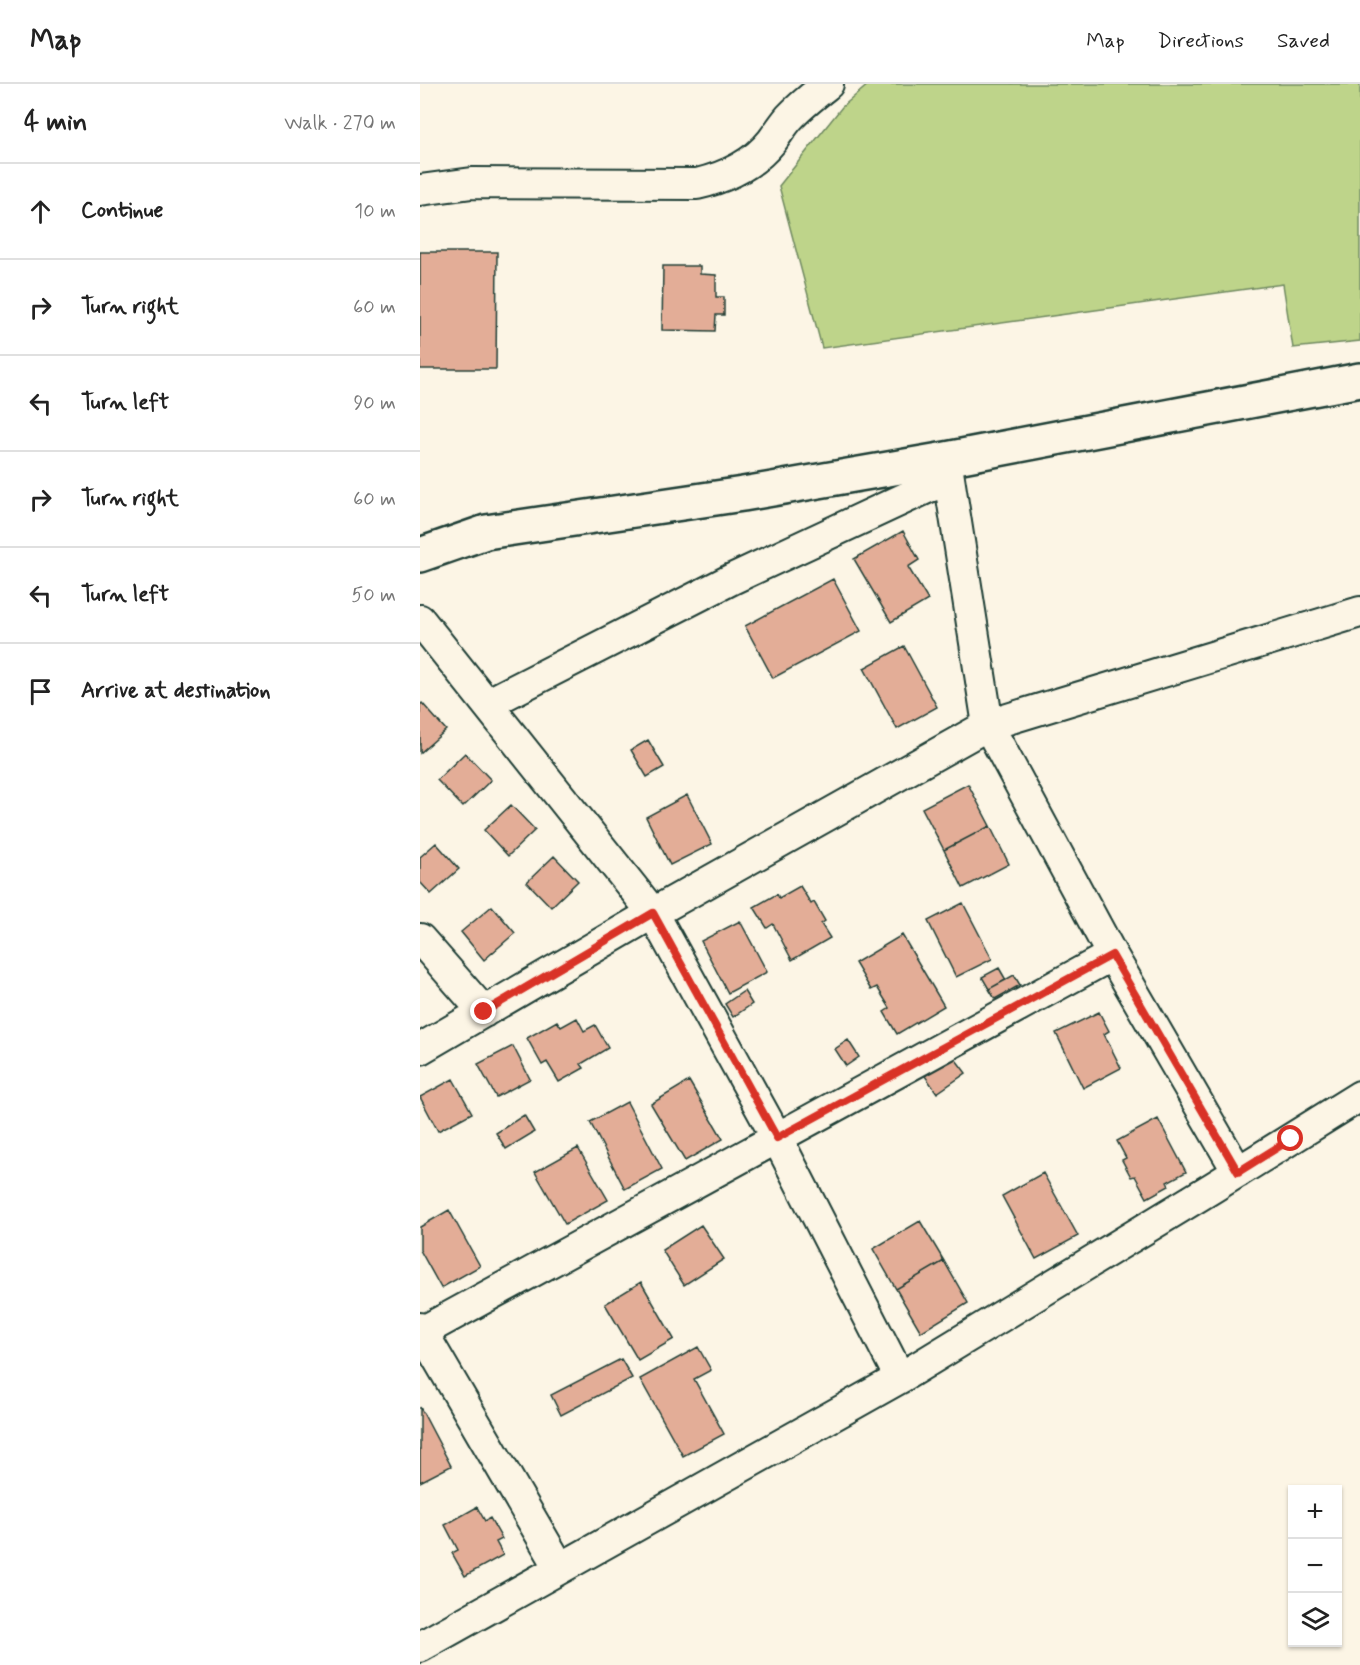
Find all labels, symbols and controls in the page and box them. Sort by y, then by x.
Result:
text: Map [30,23,81,60]
text: Map [1086,27,1125,55]
text: Directions [1158,27,1244,55]
text: Saved [1277,27,1330,55]
text: 4 min [24,106,87,140]
text: Walk · 270 m [284,110,396,137]
icon: ahead [24,195,57,228]
text: Continue [81,197,163,225]
text: 10 m [354,198,396,225]
icon: right [24,291,57,324]
text: Turn right [81,293,179,321]
text: 60 m [353,294,396,321]
icon: left [24,387,57,420]
text: Turn left [81,389,169,417]
text: 90 m [353,390,396,417]
icon: right [24,483,57,516]
text: Turn right [81,485,179,513]
text: 60 m [353,486,396,513]
icon: left [24,579,57,612]
text: Turn left [81,581,169,609]
text: 50 m [351,582,396,609]
icon: arrive [24,675,57,708]
text: Arrive at destination [81,677,271,705]
route end [470,998,496,1024]
route start [1277,1125,1303,1151]
map controls [1288,1485,1342,1647]
button: + [1288,1485,1342,1539]
button: − [1288,1539,1342,1593]
button: layers [1288,1593,1342,1647]

